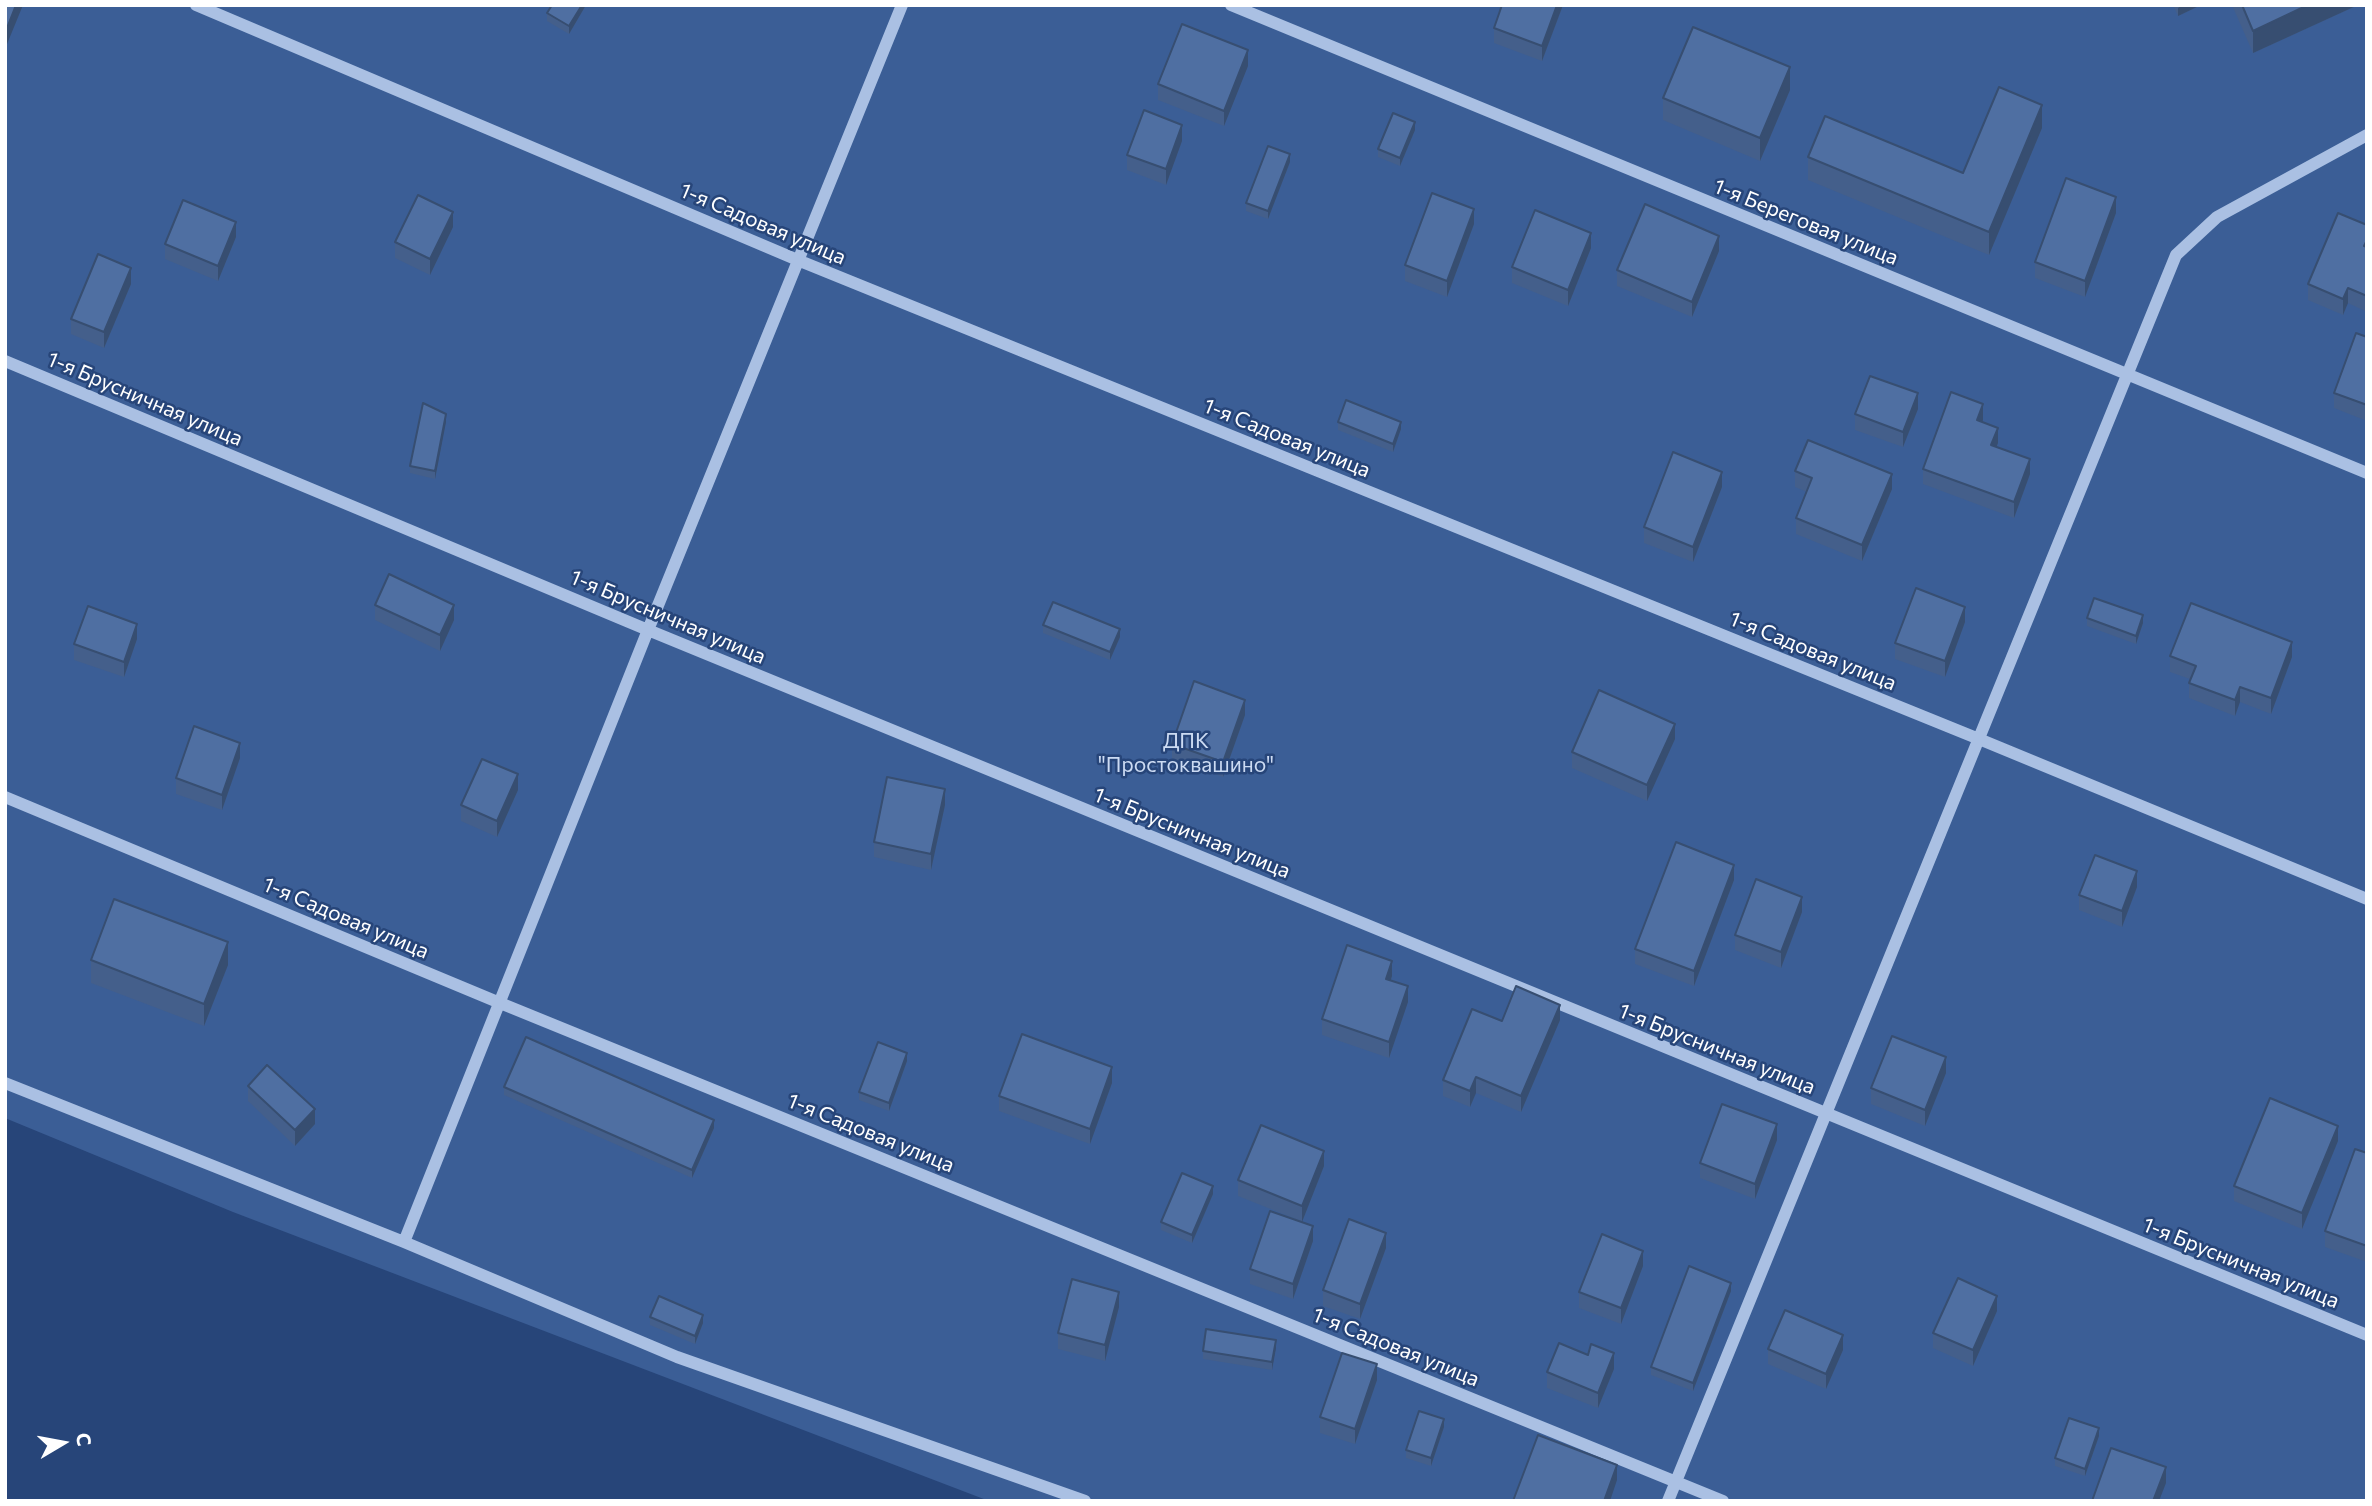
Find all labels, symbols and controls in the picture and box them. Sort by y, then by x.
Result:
street label: 1-я Береговая улица [1710,173,1902,271]
street label: 1-я Садовая улица [676,178,850,270]
street label: 1-я Брусничная улица [44,346,246,452]
street label: 1-я Садовая улица [1200,393,1374,483]
street label: 1-я Брусничная улица [567,564,769,670]
street label: 1-я Садовая улица [1726,606,1900,696]
park label: ДПК "Простоквашино" [1098,728,1274,778]
street label: 1-я Брусничная улица [1090,782,1294,884]
street label: 1-я Садовая улица [259,872,433,964]
street label: 1-я Брусничная улица [1615,998,1819,1100]
street label: 1-я Садовая улица [784,1088,958,1178]
street label: 1-я Брусничная улица [2139,1212,2343,1314]
street label: 1-я Садовая улица [1309,1302,1483,1392]
north arrow [28,1408,98,1478]
text: С [72,1431,97,1448]

